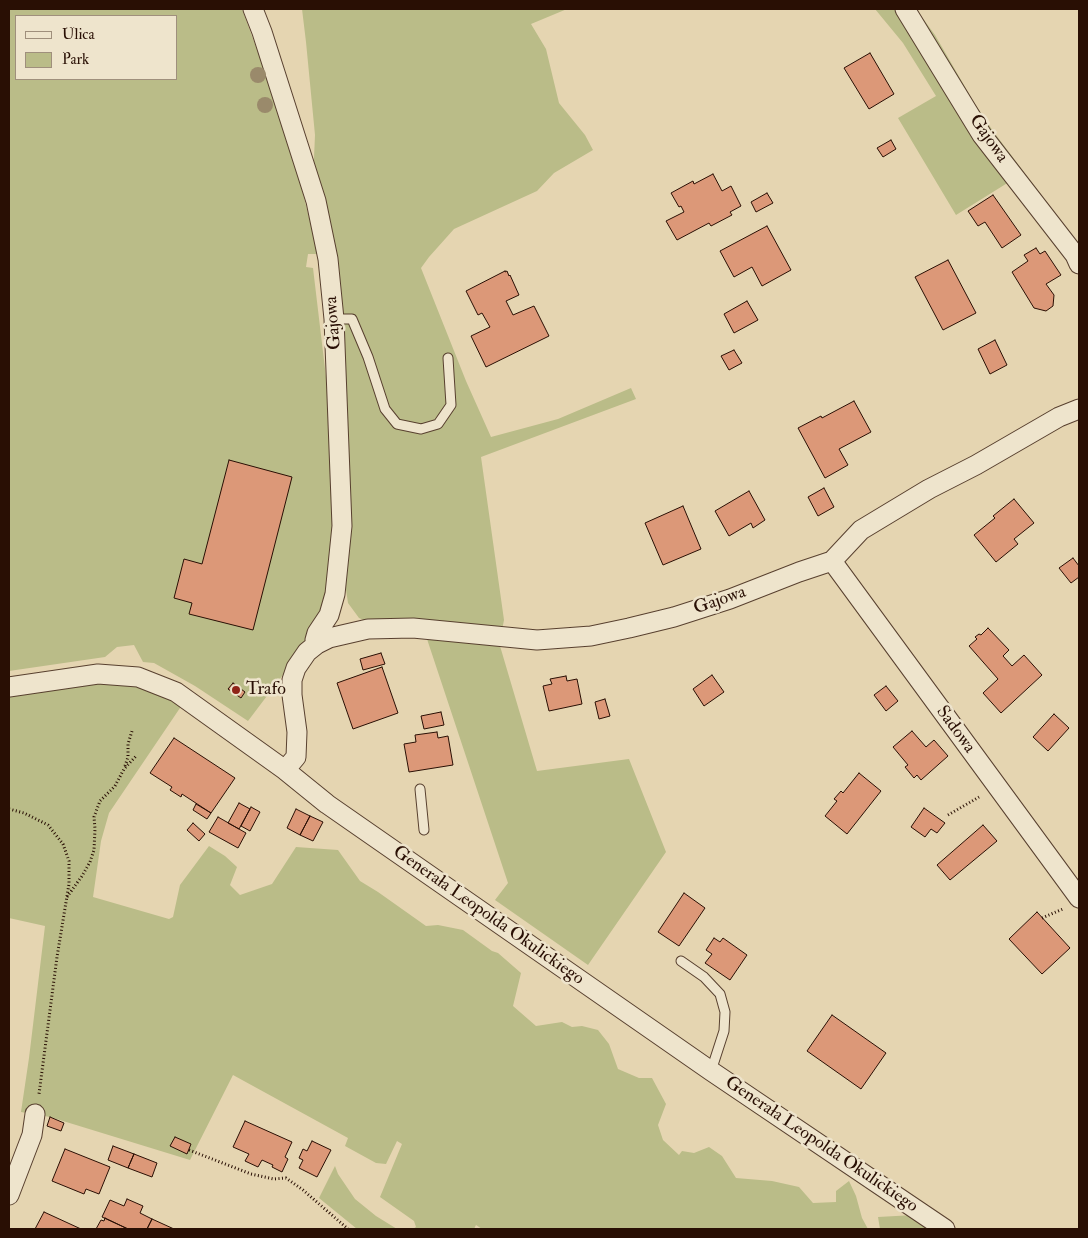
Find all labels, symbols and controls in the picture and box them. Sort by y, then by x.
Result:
legend [15,15,178,80]
text: Ulica [62,25,95,44]
text: Park [62,50,89,69]
street label: Gajowa [964,111,1012,167]
street label: Gajowa [321,295,347,351]
street label: Gajowa [691,582,749,620]
place label: Trafo [246,679,286,701]
marker: Trafo [230,684,242,696]
street label: Sadowa [931,702,979,758]
street label: Generała Leopolda Okulickiego [388,842,588,990]
street label: Generała Leopolda Okulickiego [720,1072,922,1218]

